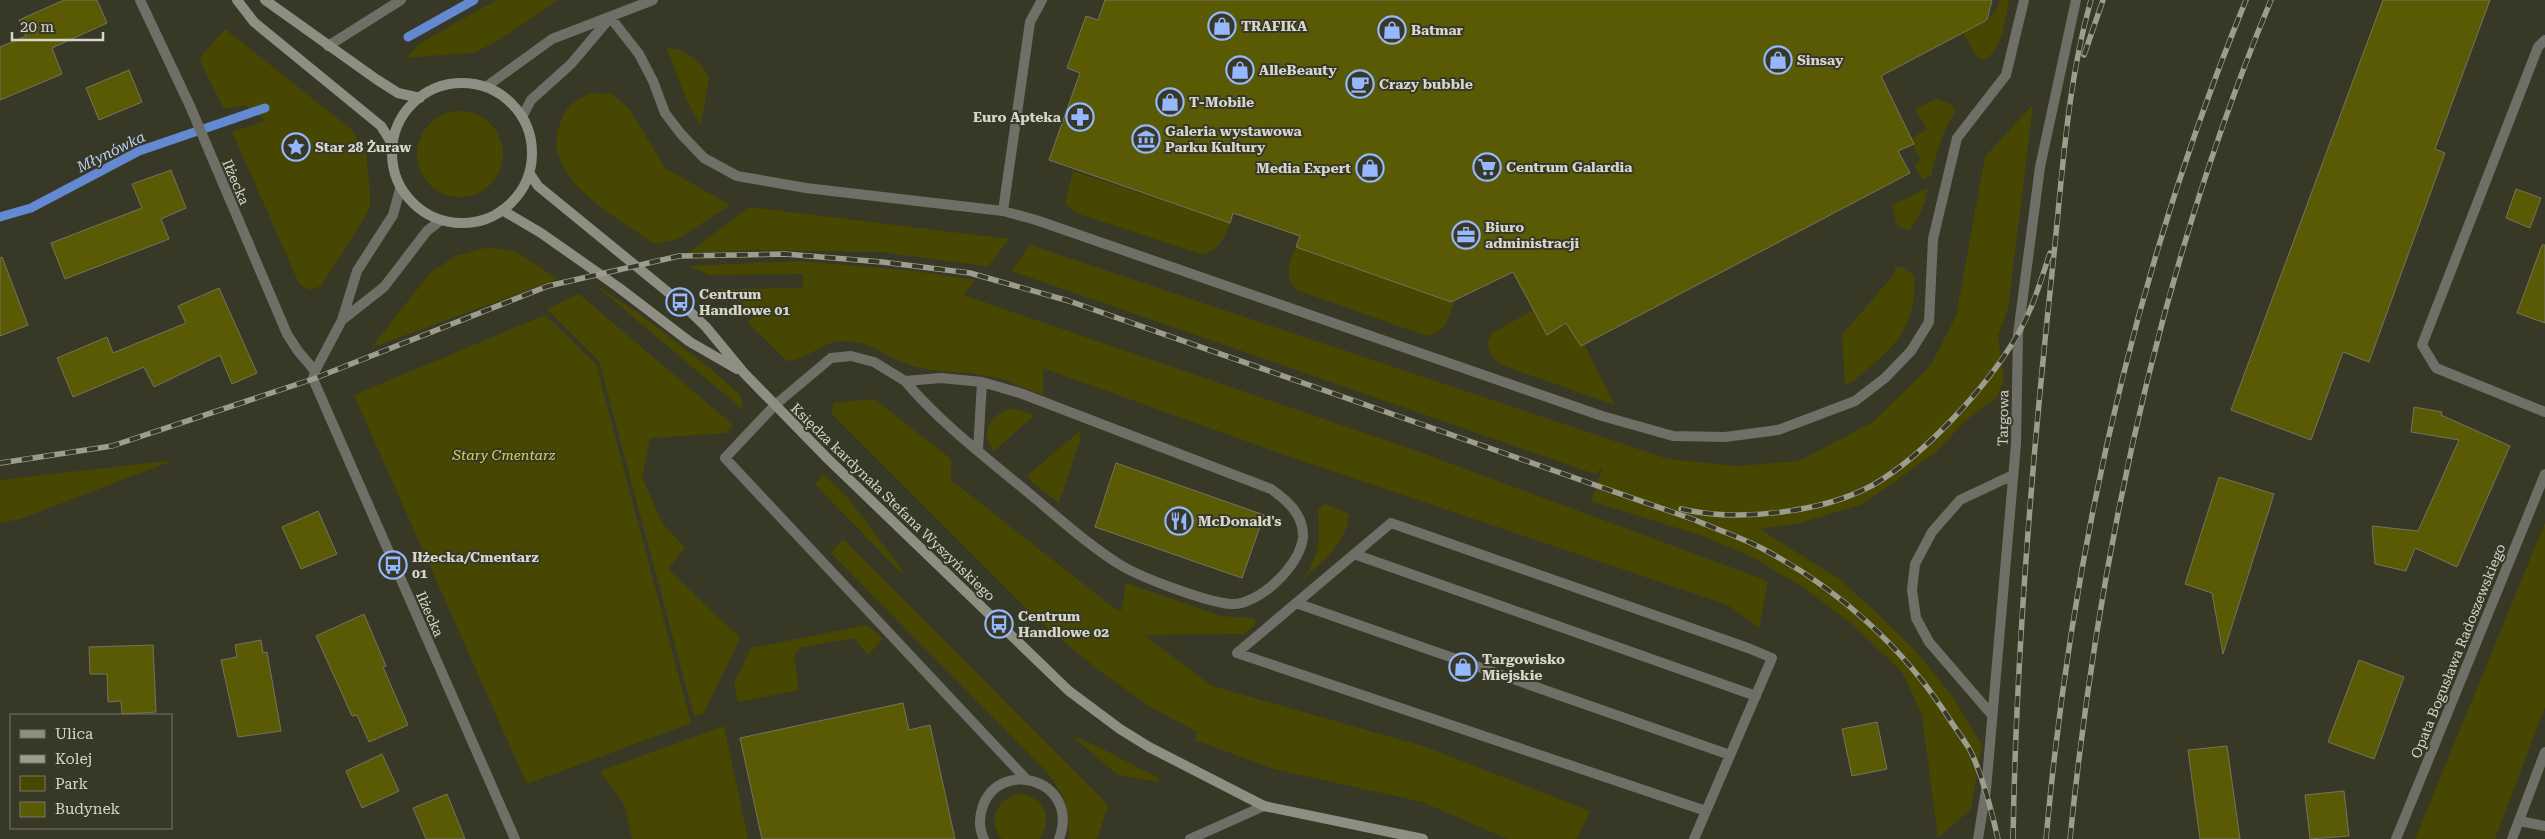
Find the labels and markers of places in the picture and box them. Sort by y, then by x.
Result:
shop icon: TRAFIKA [1207,11,1237,41]
shop icon: Batmar [1377,15,1407,45]
place label: TRAFIKA [1241,18,1307,34]
place label: Batmar [1411,22,1464,38]
shop icon: Sinsay [1763,45,1793,75]
place label: Sinsay [1797,52,1844,68]
shop icon: AlleBeauty [1225,55,1255,85]
place label: AlleBeauty [1259,62,1337,78]
cafe icon: Crazy bubble [1345,69,1375,99]
place label: Crazy bubble [1379,76,1473,92]
shop icon: T-Mobile [1155,87,1185,117]
place label: T-Mobile [1189,94,1254,110]
pharmacy icon: Euro Apteka [1065,102,1095,132]
place label: Euro Apteka [973,109,1062,125]
place label: Galeria wystawowa Parku Kultury [1165,123,1303,155]
museum icon: Galeria wystawowa Parku Kultury [1131,124,1161,154]
place icon: Star 28 Żuraw [281,132,311,162]
place label: Star 28 Żuraw [315,139,411,155]
supermarket icon: Centrum Galardia [1472,152,1502,182]
shop icon: Media Expert [1355,153,1385,183]
place label: Centrum Galardia [1506,159,1633,175]
place label: Media Expert [1256,160,1351,176]
place label: Biuro administracji [1485,219,1579,251]
office icon: Biuro administracji [1451,220,1481,250]
place label: Centrum Handlowe 01 [699,286,790,318]
bus stop icon: Centrum Handlowe 01 [665,287,695,317]
restaurant icon: McDonald's [1164,506,1194,536]
place label: McDonald's [1198,513,1281,529]
place label: Iłżecka/Cmentarz 01 [412,549,539,581]
bus stop icon: Iłżecka/Cmentarz 01 [378,550,408,580]
place label: Centrum Handlowe 02 [1018,608,1109,640]
bus stop icon: Centrum Handlowe 02 [984,609,1014,639]
place label: Targowisko Miejskie [1482,651,1565,683]
shop icon: Targowisko Miejskie [1448,652,1478,682]

